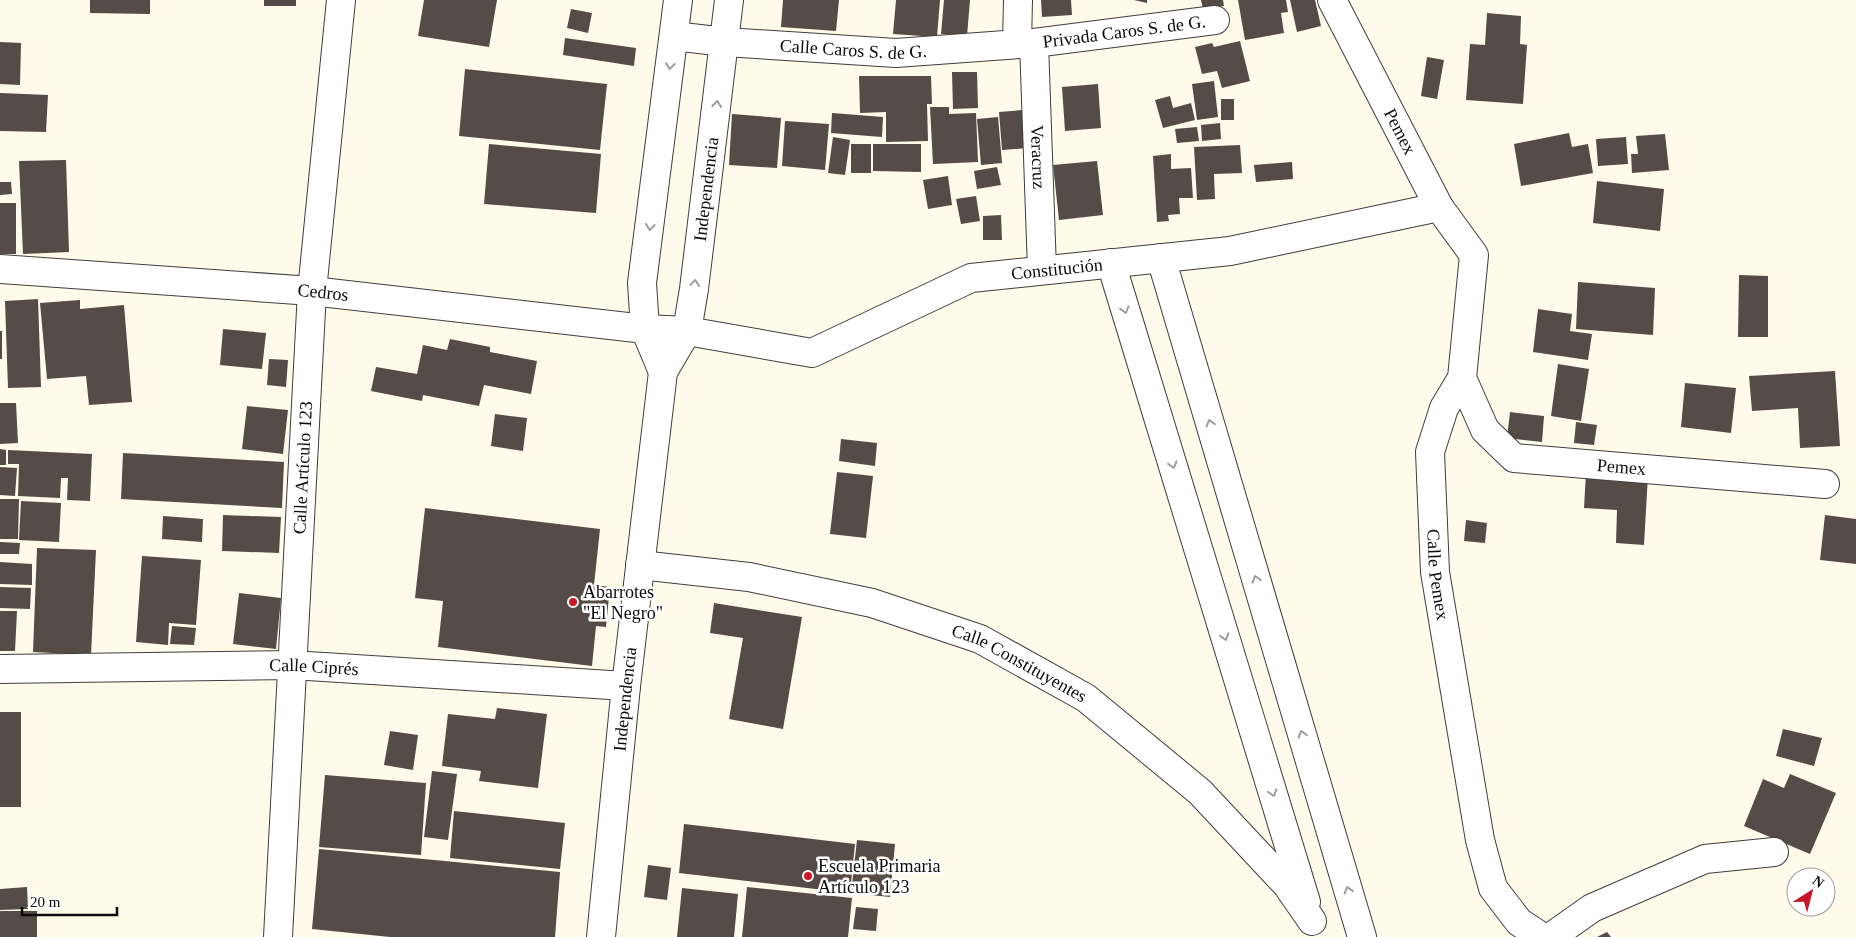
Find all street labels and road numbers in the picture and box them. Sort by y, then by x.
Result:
street label: Privada Caros S. de G. [1042,11,1207,52]
street label: Calle Caros S. de G. [779,36,927,63]
street label: Pemex [1380,105,1420,158]
street label: Veracruz [1027,125,1049,189]
street label: Independencia [690,136,722,243]
street label: Constitución [1010,254,1104,284]
street label: Cedros [297,280,350,305]
street label: Calle Artículo 123 [289,401,316,535]
street label: Pemex [1596,455,1647,479]
street label: Calle Pemex [1423,529,1453,622]
street label: Calle Constituyentes [949,620,1090,706]
street label: Independencia [610,646,641,752]
street label: Calle Ciprés [269,655,359,679]

